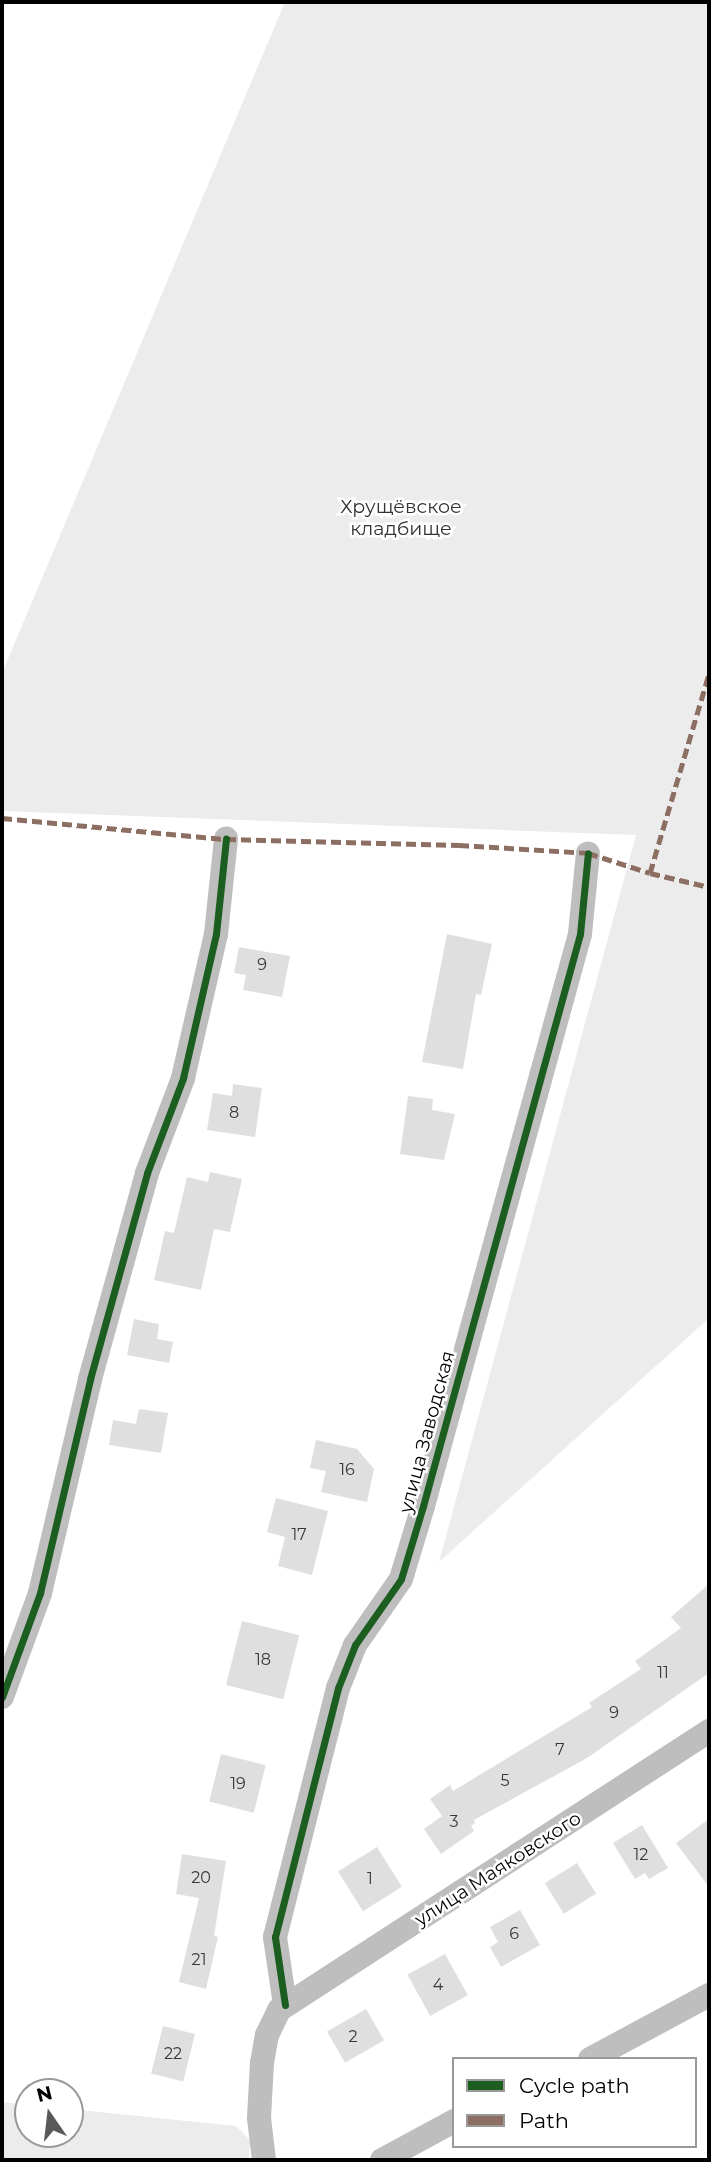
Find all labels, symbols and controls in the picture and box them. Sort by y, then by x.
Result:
park label: Хрущёвское кладбище [340,496,462,540]
house number: 9 [257,955,267,975]
house number: 8 [229,1103,239,1123]
street label: улица Заводская [394,1348,460,1516]
house number: 16 [339,1460,355,1480]
house number: 17 [291,1525,307,1545]
house number: 18 [255,1650,271,1670]
house number: 11 [657,1663,669,1683]
house number: 9 [609,1703,619,1723]
house number: 7 [555,1740,565,1760]
house number: 5 [500,1771,510,1791]
house number: 19 [230,1774,246,1794]
street label: улица Маяковского [411,1807,585,1931]
house number: 3 [449,1812,459,1832]
house number: 12 [634,1845,648,1865]
house number: 20 [191,1868,211,1888]
house number: 1 [367,1869,373,1889]
house number: 6 [509,1924,519,1944]
house number: 21 [192,1950,206,1970]
house number: 4 [433,1975,443,1995]
house number: 2 [348,2027,358,2047]
house number: 22 [164,2044,182,2064]
legend [452,2057,697,2148]
text: Cycle path [519,2073,630,2098]
north arrow [14,2078,84,2148]
text: N [34,2081,55,2107]
text: Path [519,2108,569,2133]

